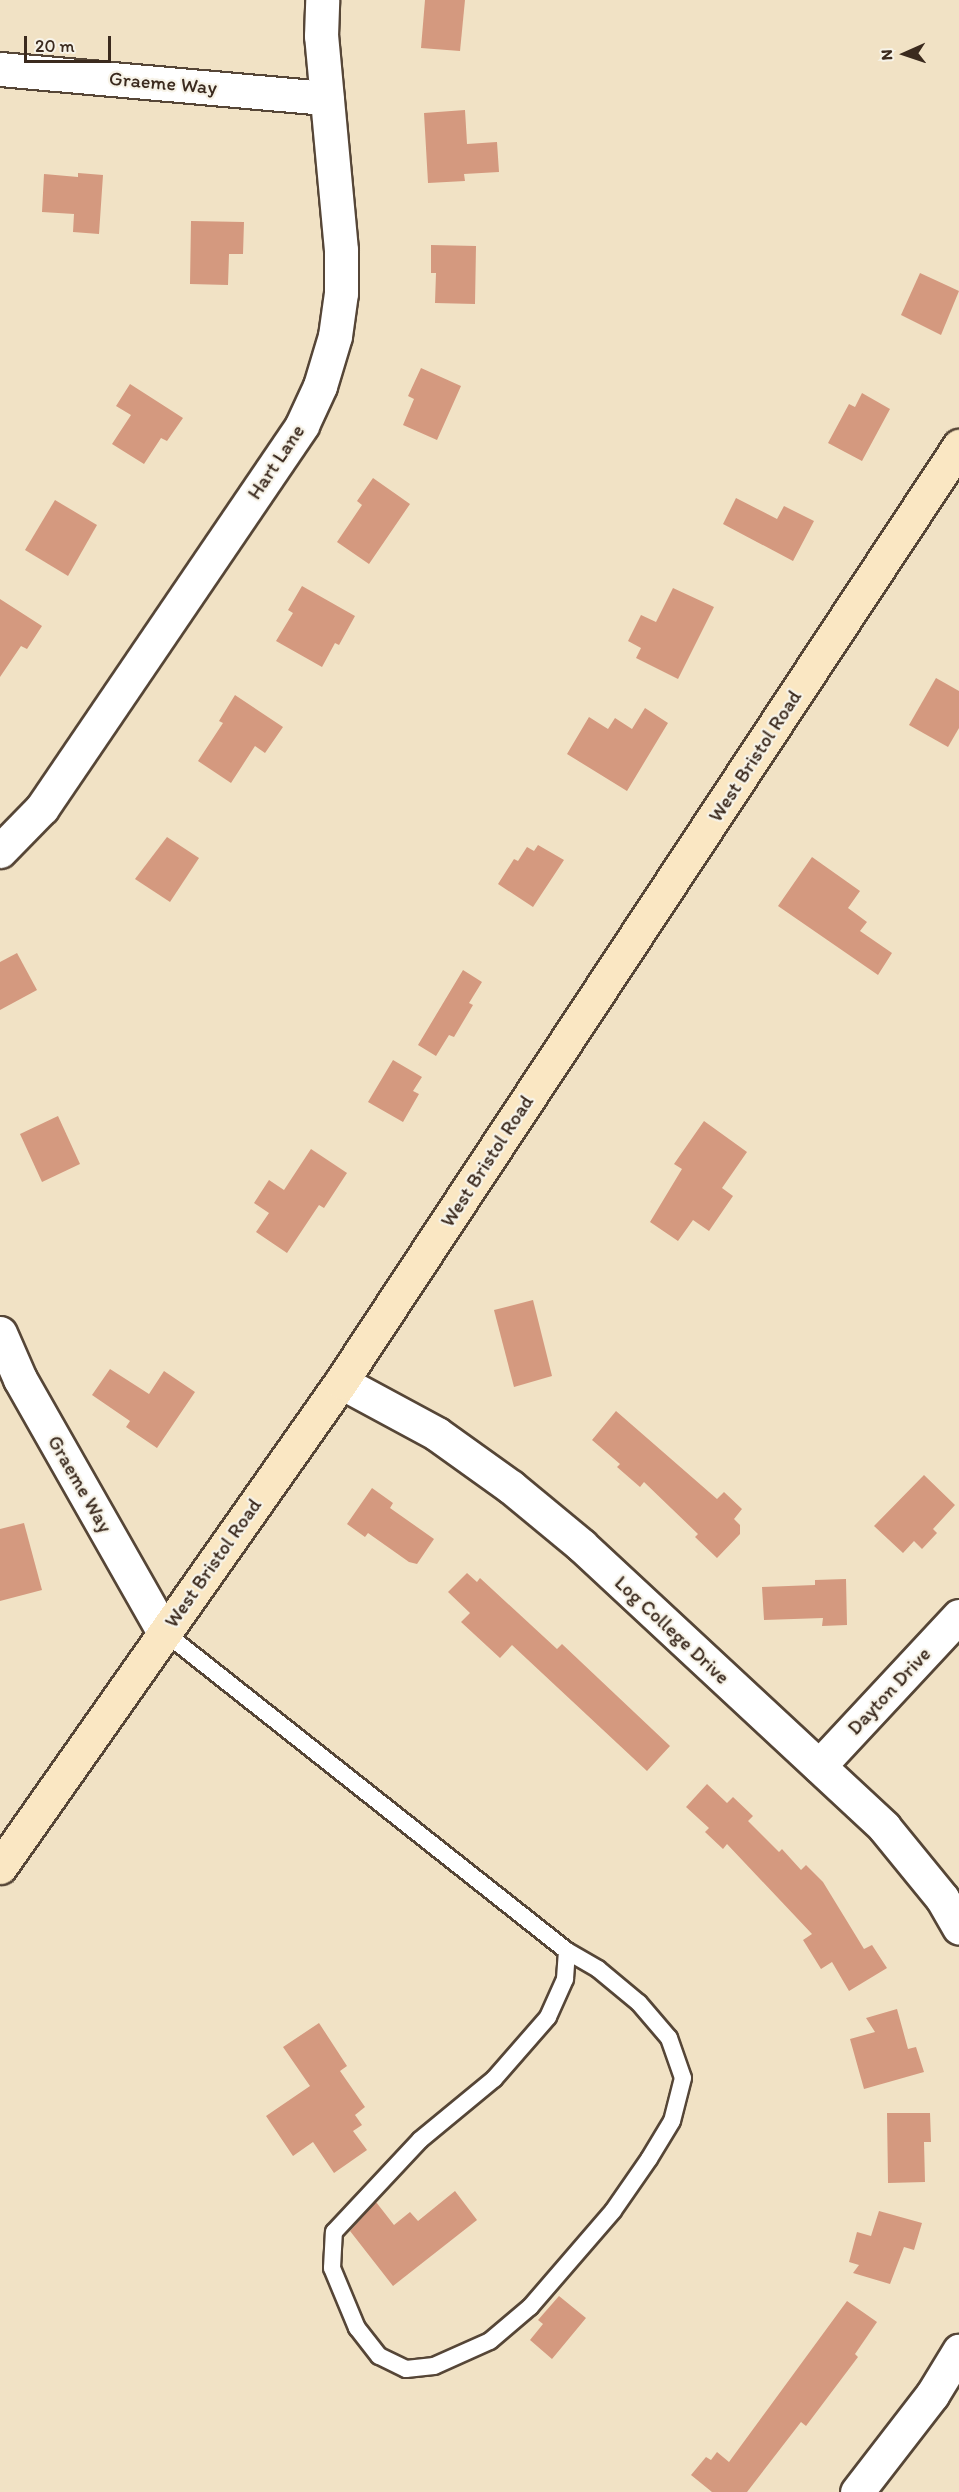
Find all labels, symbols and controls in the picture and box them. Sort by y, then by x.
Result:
scale bar [27,24,114,62]
north arrow [875,24,935,84]
text: 20 m [35,35,75,57]
text: N [877,49,896,61]
street label: Graeme Way [108,66,218,100]
street label: Hart Lane [242,420,310,504]
street label: West Bristol Road [703,685,807,827]
street label: West Bristol Road [435,1090,539,1232]
street label: Graeme Way [43,1431,117,1537]
street label: West Bristol Road [159,1494,267,1632]
street label: Log College Drive [610,1571,734,1689]
street label: Dayton Drive [842,1642,936,1740]

